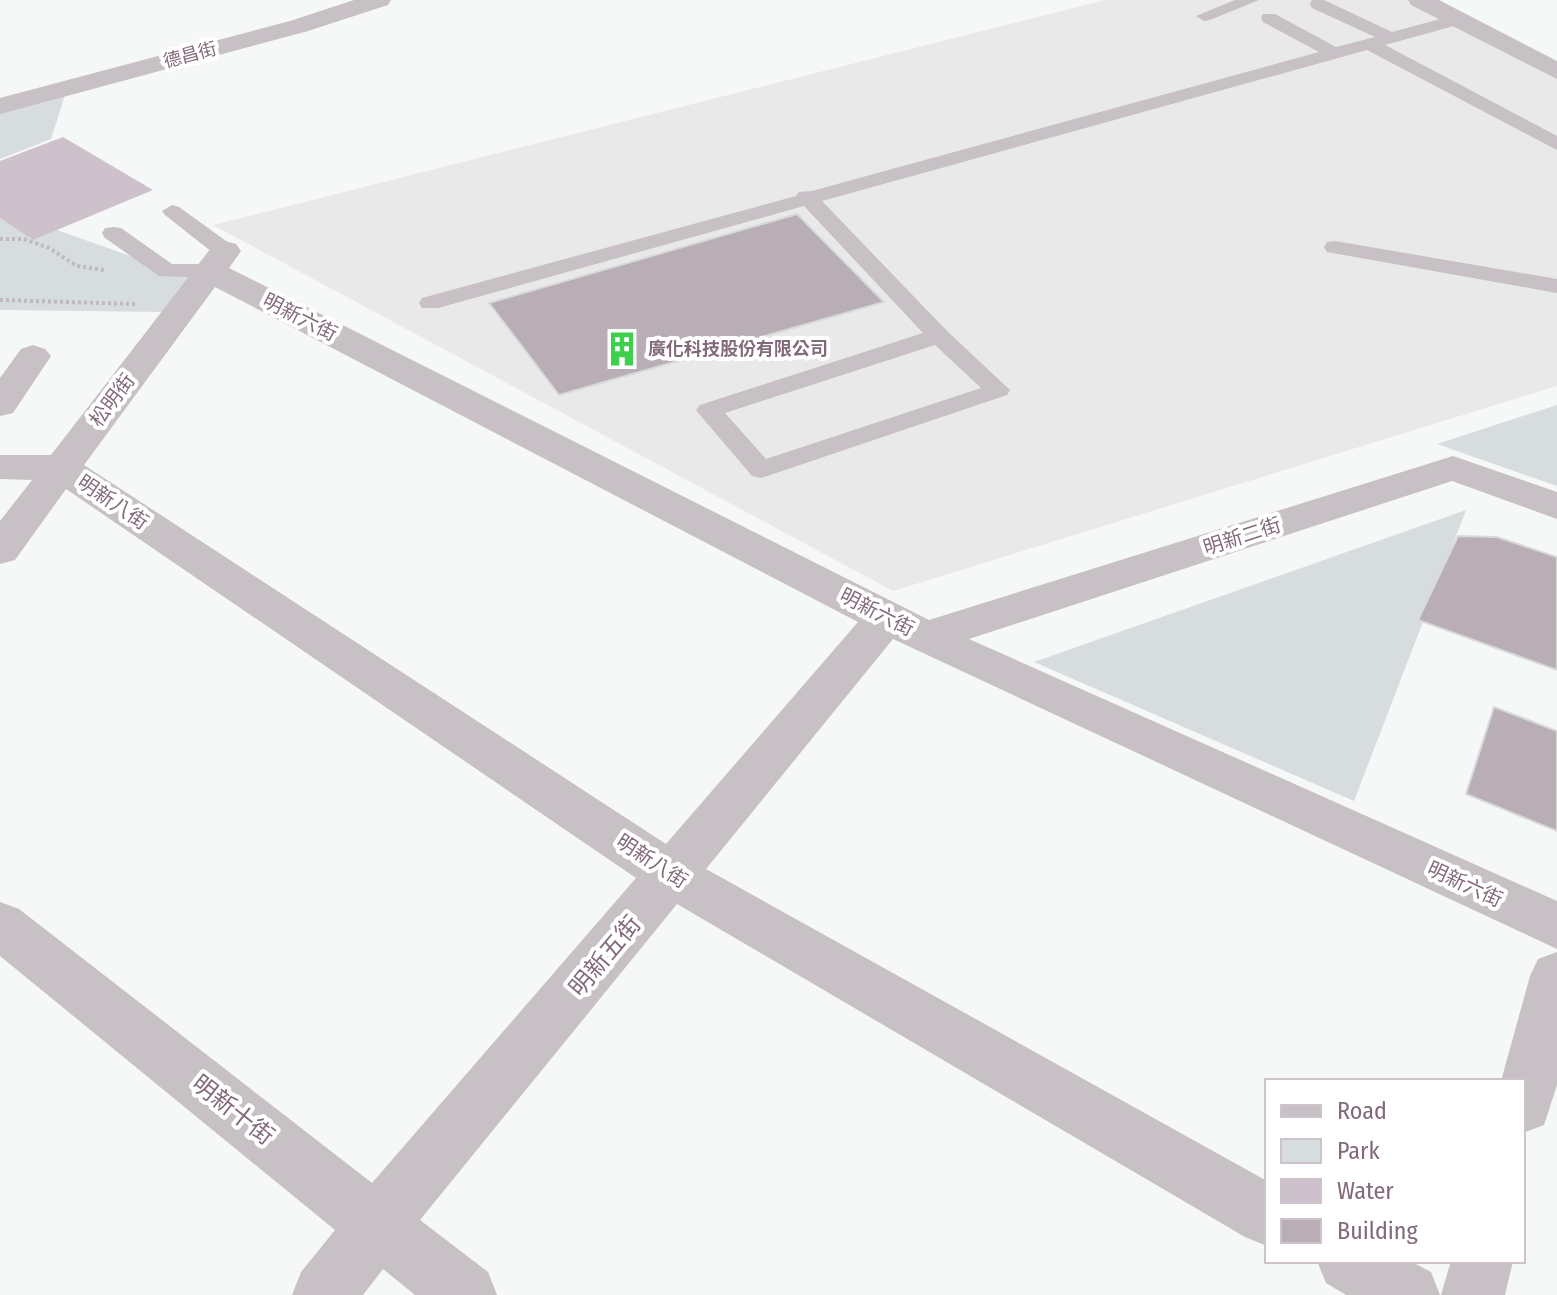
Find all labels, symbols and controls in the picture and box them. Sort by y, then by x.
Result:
street label: 德昌街 [161,37,219,73]
street label: 明新六街 [259,288,341,346]
building icon: 廣化科技股份有限公司 [603,330,641,368]
place label: 廣化科技股份有限公司 [648,338,828,360]
street label: 松明街 [84,369,140,431]
street label: 明新八街 [73,470,153,534]
street label: 明新二街 [1200,512,1284,560]
street label: 明新六街 [836,583,918,641]
street label: 明新八街 [612,829,692,893]
street label: 明新六街 [1424,856,1506,912]
street label: 明新五街 [563,910,647,1002]
street label: 明新十街 [187,1069,279,1151]
legend [1265,1079,1525,1263]
text: Road [1337,1097,1387,1125]
text: Park [1337,1137,1380,1165]
text: Water [1337,1177,1394,1205]
text: Building [1337,1217,1419,1245]

